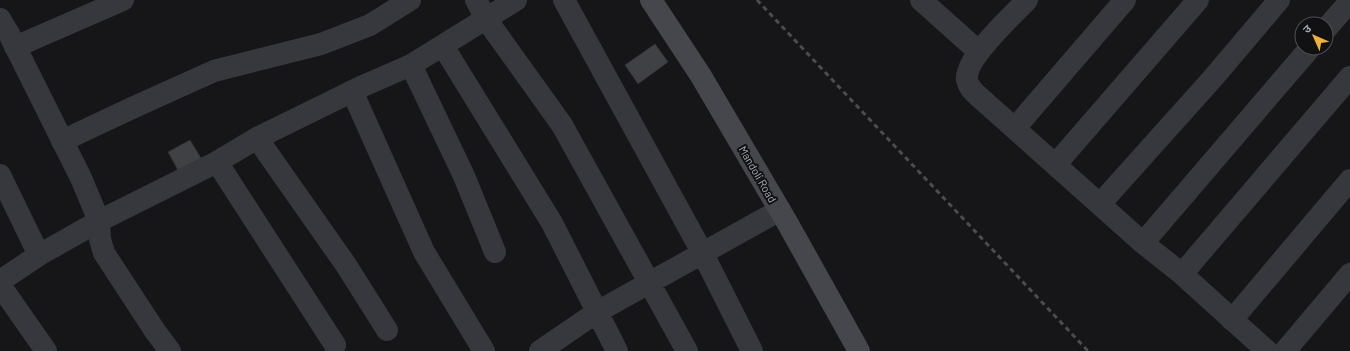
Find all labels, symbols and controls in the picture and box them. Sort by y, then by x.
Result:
north arrow [1294,16,1334,56]
text: उ [1300,21,1314,35]
street label: Mandoli Road [737,143,779,205]

